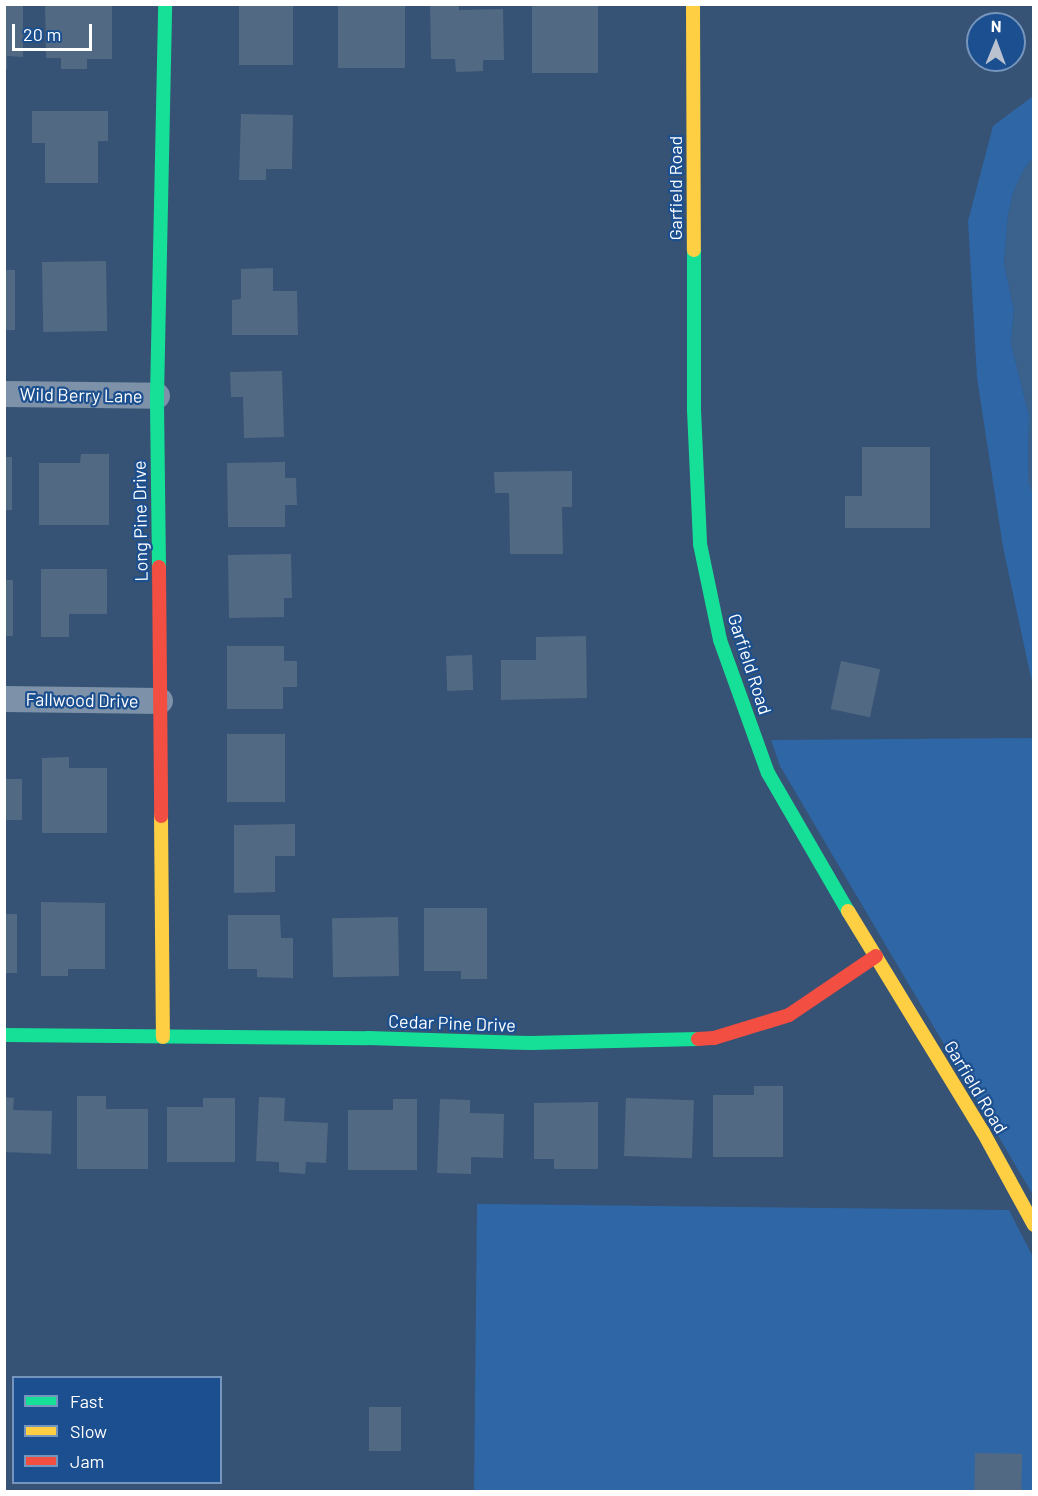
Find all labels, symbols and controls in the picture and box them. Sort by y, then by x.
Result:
scale bar [15,12,94,50]
north arrow [966,12,1026,72]
text: N [991,16,1002,35]
text: 20 m [23,23,61,45]
street label: Garfield Road [664,136,686,240]
street label: Wild Berry Lane [19,383,143,407]
street label: Long Pine Drive [128,460,152,582]
street label: Garfield Road [724,611,776,717]
street label: Fallwood Drive [25,688,139,712]
street label: Cedar Pine Drive [388,1010,516,1036]
street label: Garfield Road [940,1037,1012,1137]
legend [12,1376,222,1484]
text: Fast [70,1390,104,1412]
text: Slow [70,1420,107,1442]
text: Jam [70,1450,104,1472]

